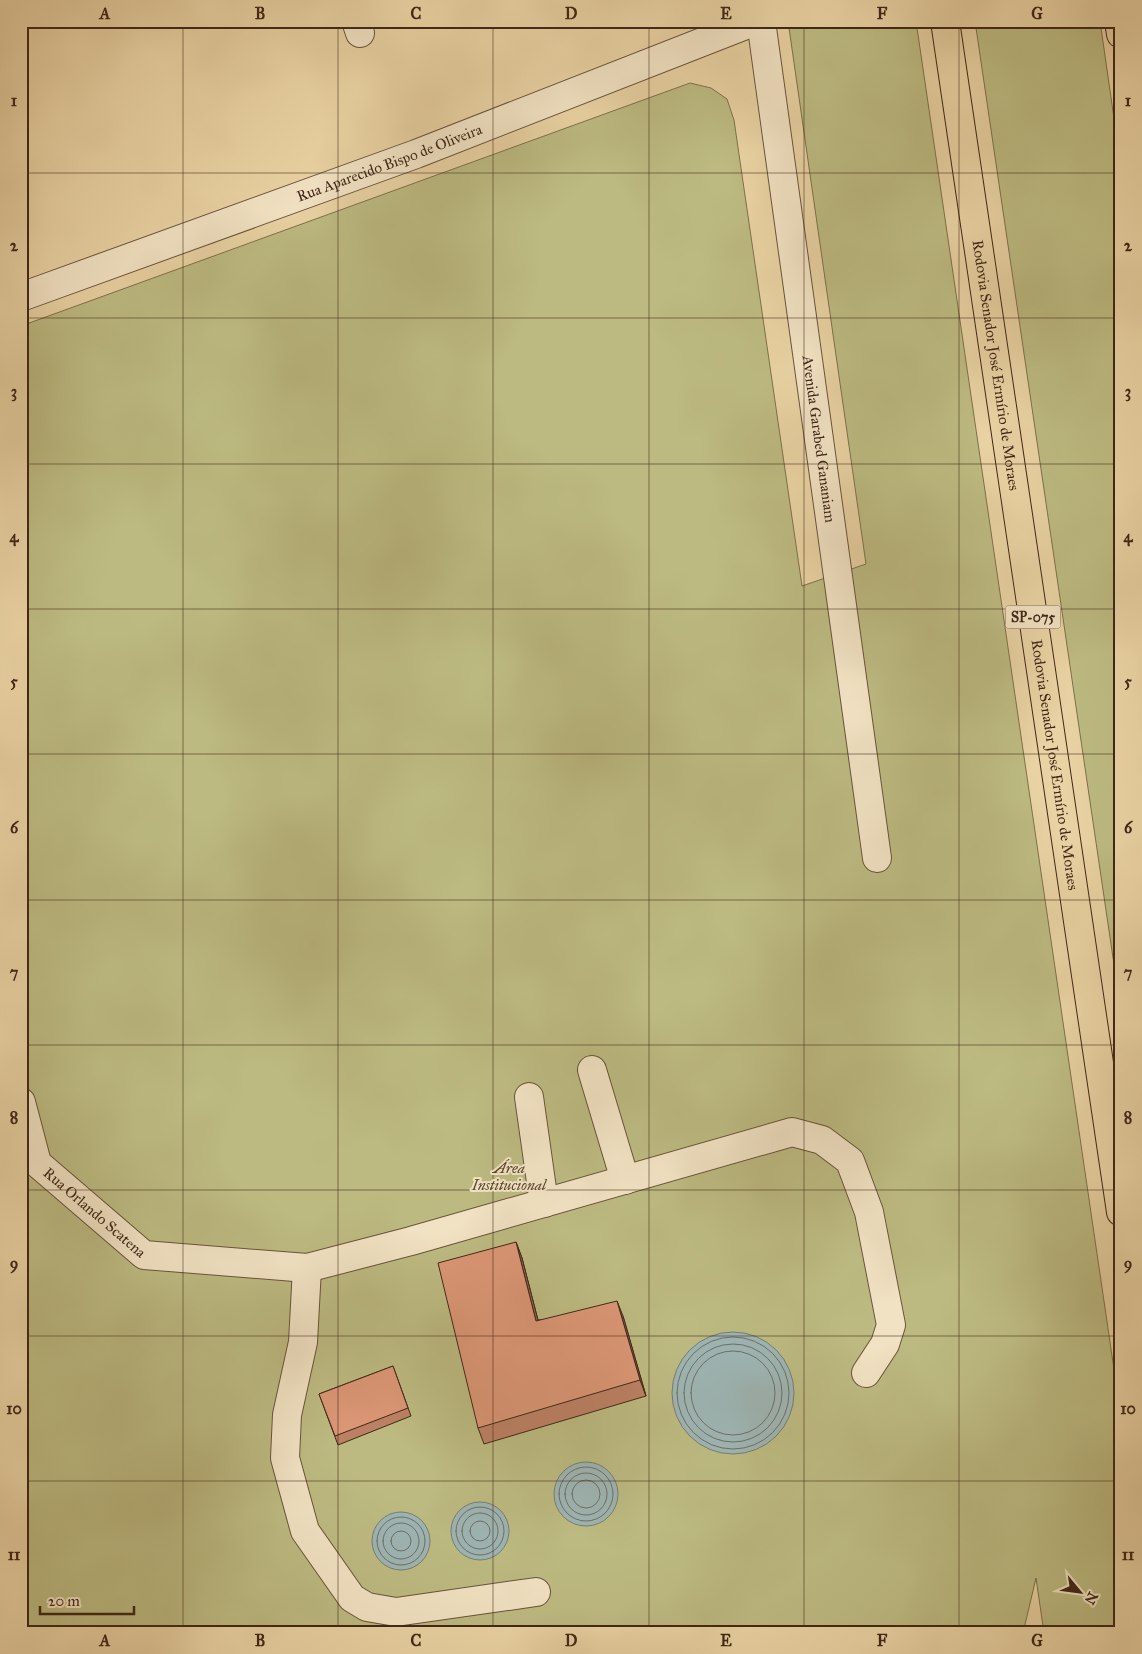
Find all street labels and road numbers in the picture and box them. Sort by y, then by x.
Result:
street label: Rua Aparecido Bispo de Oliveira [294,120,485,205]
street label: Rodovia Senador José Ermírio de Moraes [968,239,1023,492]
street label: Avenida Garabed Gananiam [798,353,839,524]
road number: SP-075 [1006,606,1060,628]
street label: Rodovia Senador José Ermírio de Moraes [1028,638,1082,892]
street label: Rua Orlando Scatena [40,1164,150,1262]

